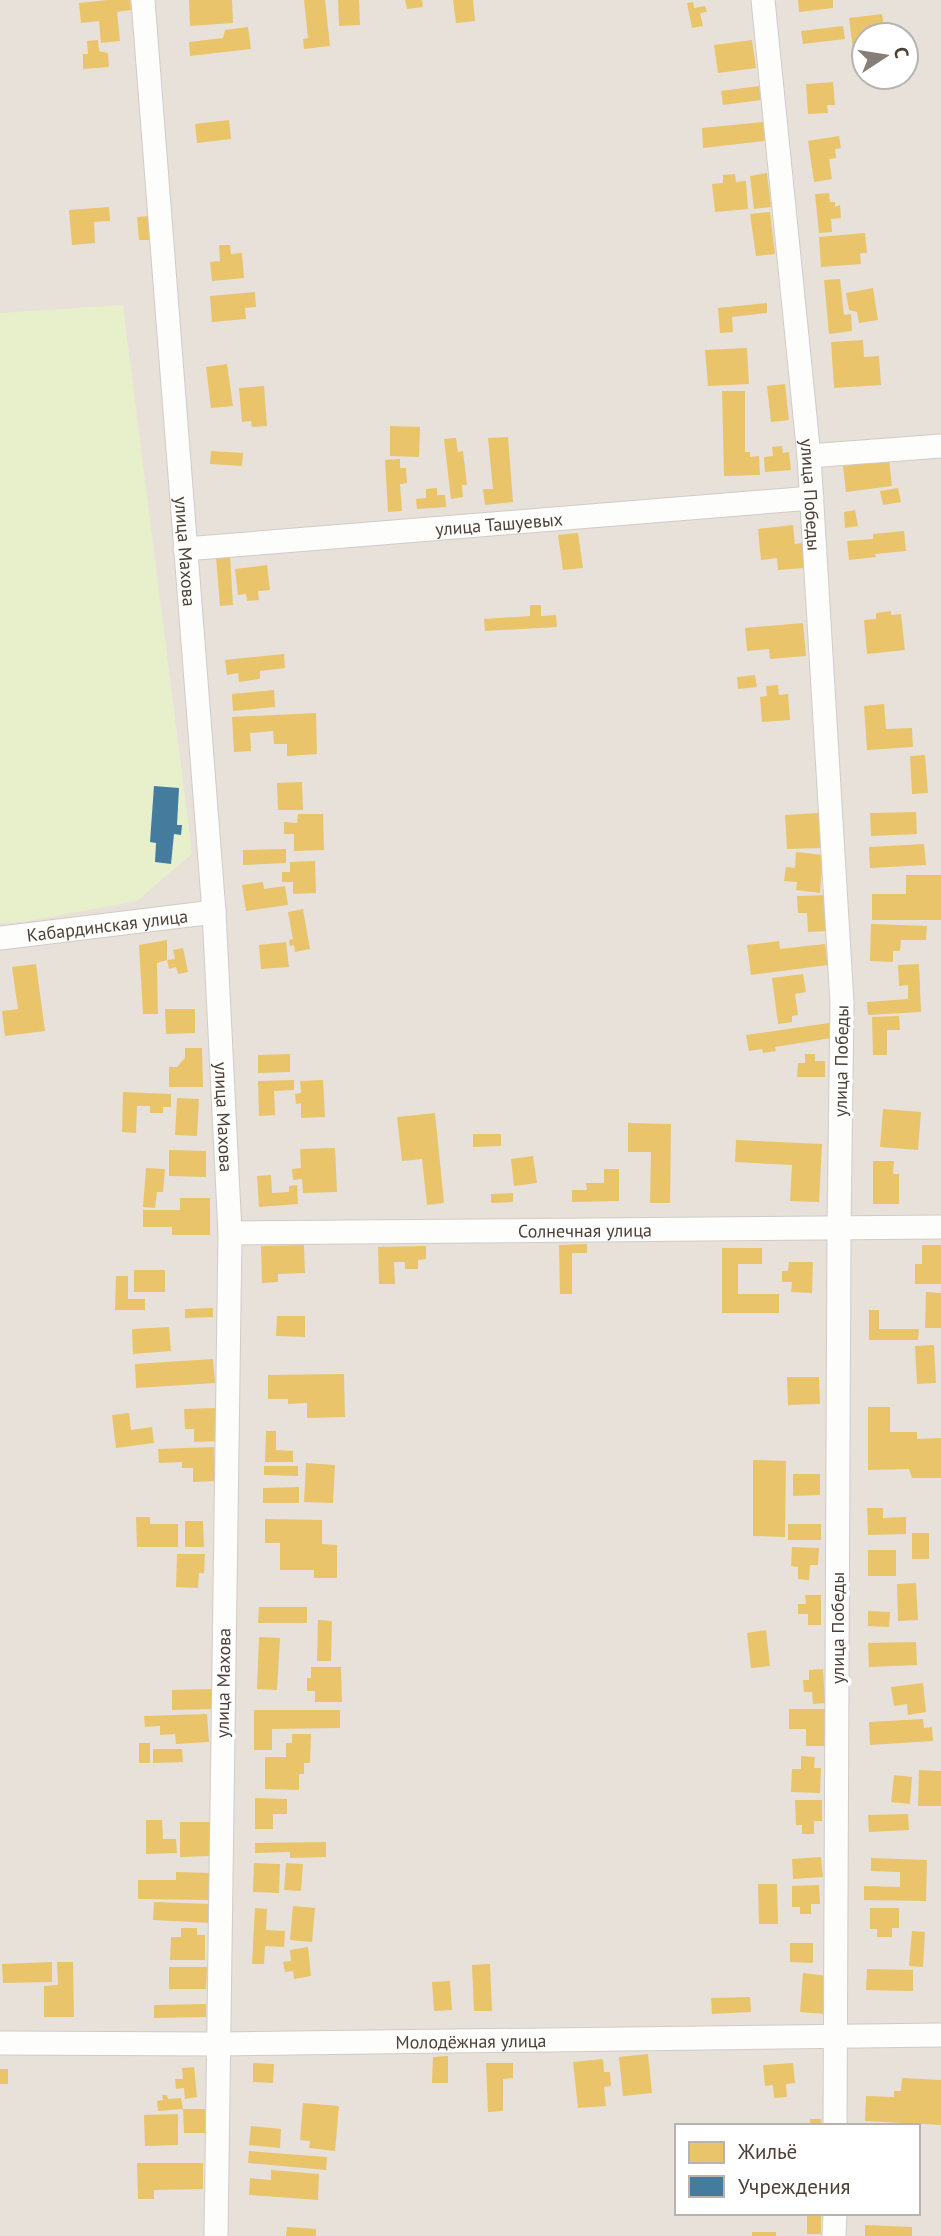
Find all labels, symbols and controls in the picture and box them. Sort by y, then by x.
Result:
north arrow [850,21,920,91]
text: С [889,45,915,61]
street label: улица Победы [796,438,826,551]
street label: улица Махова [170,495,202,607]
street label: улица Ташуевых [434,507,564,540]
street label: Кабардинская улица [25,904,189,946]
street label: улица Победы [829,1005,853,1117]
street label: улица Махова [210,1061,238,1173]
street label: Солнечная улица [518,1218,652,1242]
street label: улица Победы [826,1572,849,1684]
street label: улица Махова [211,1628,235,1738]
street label: Молодёжная улица [395,2028,547,2053]
legend [675,2124,920,2215]
text: Жильё [737,2138,797,2165]
text: Учреждения [738,2173,851,2200]

